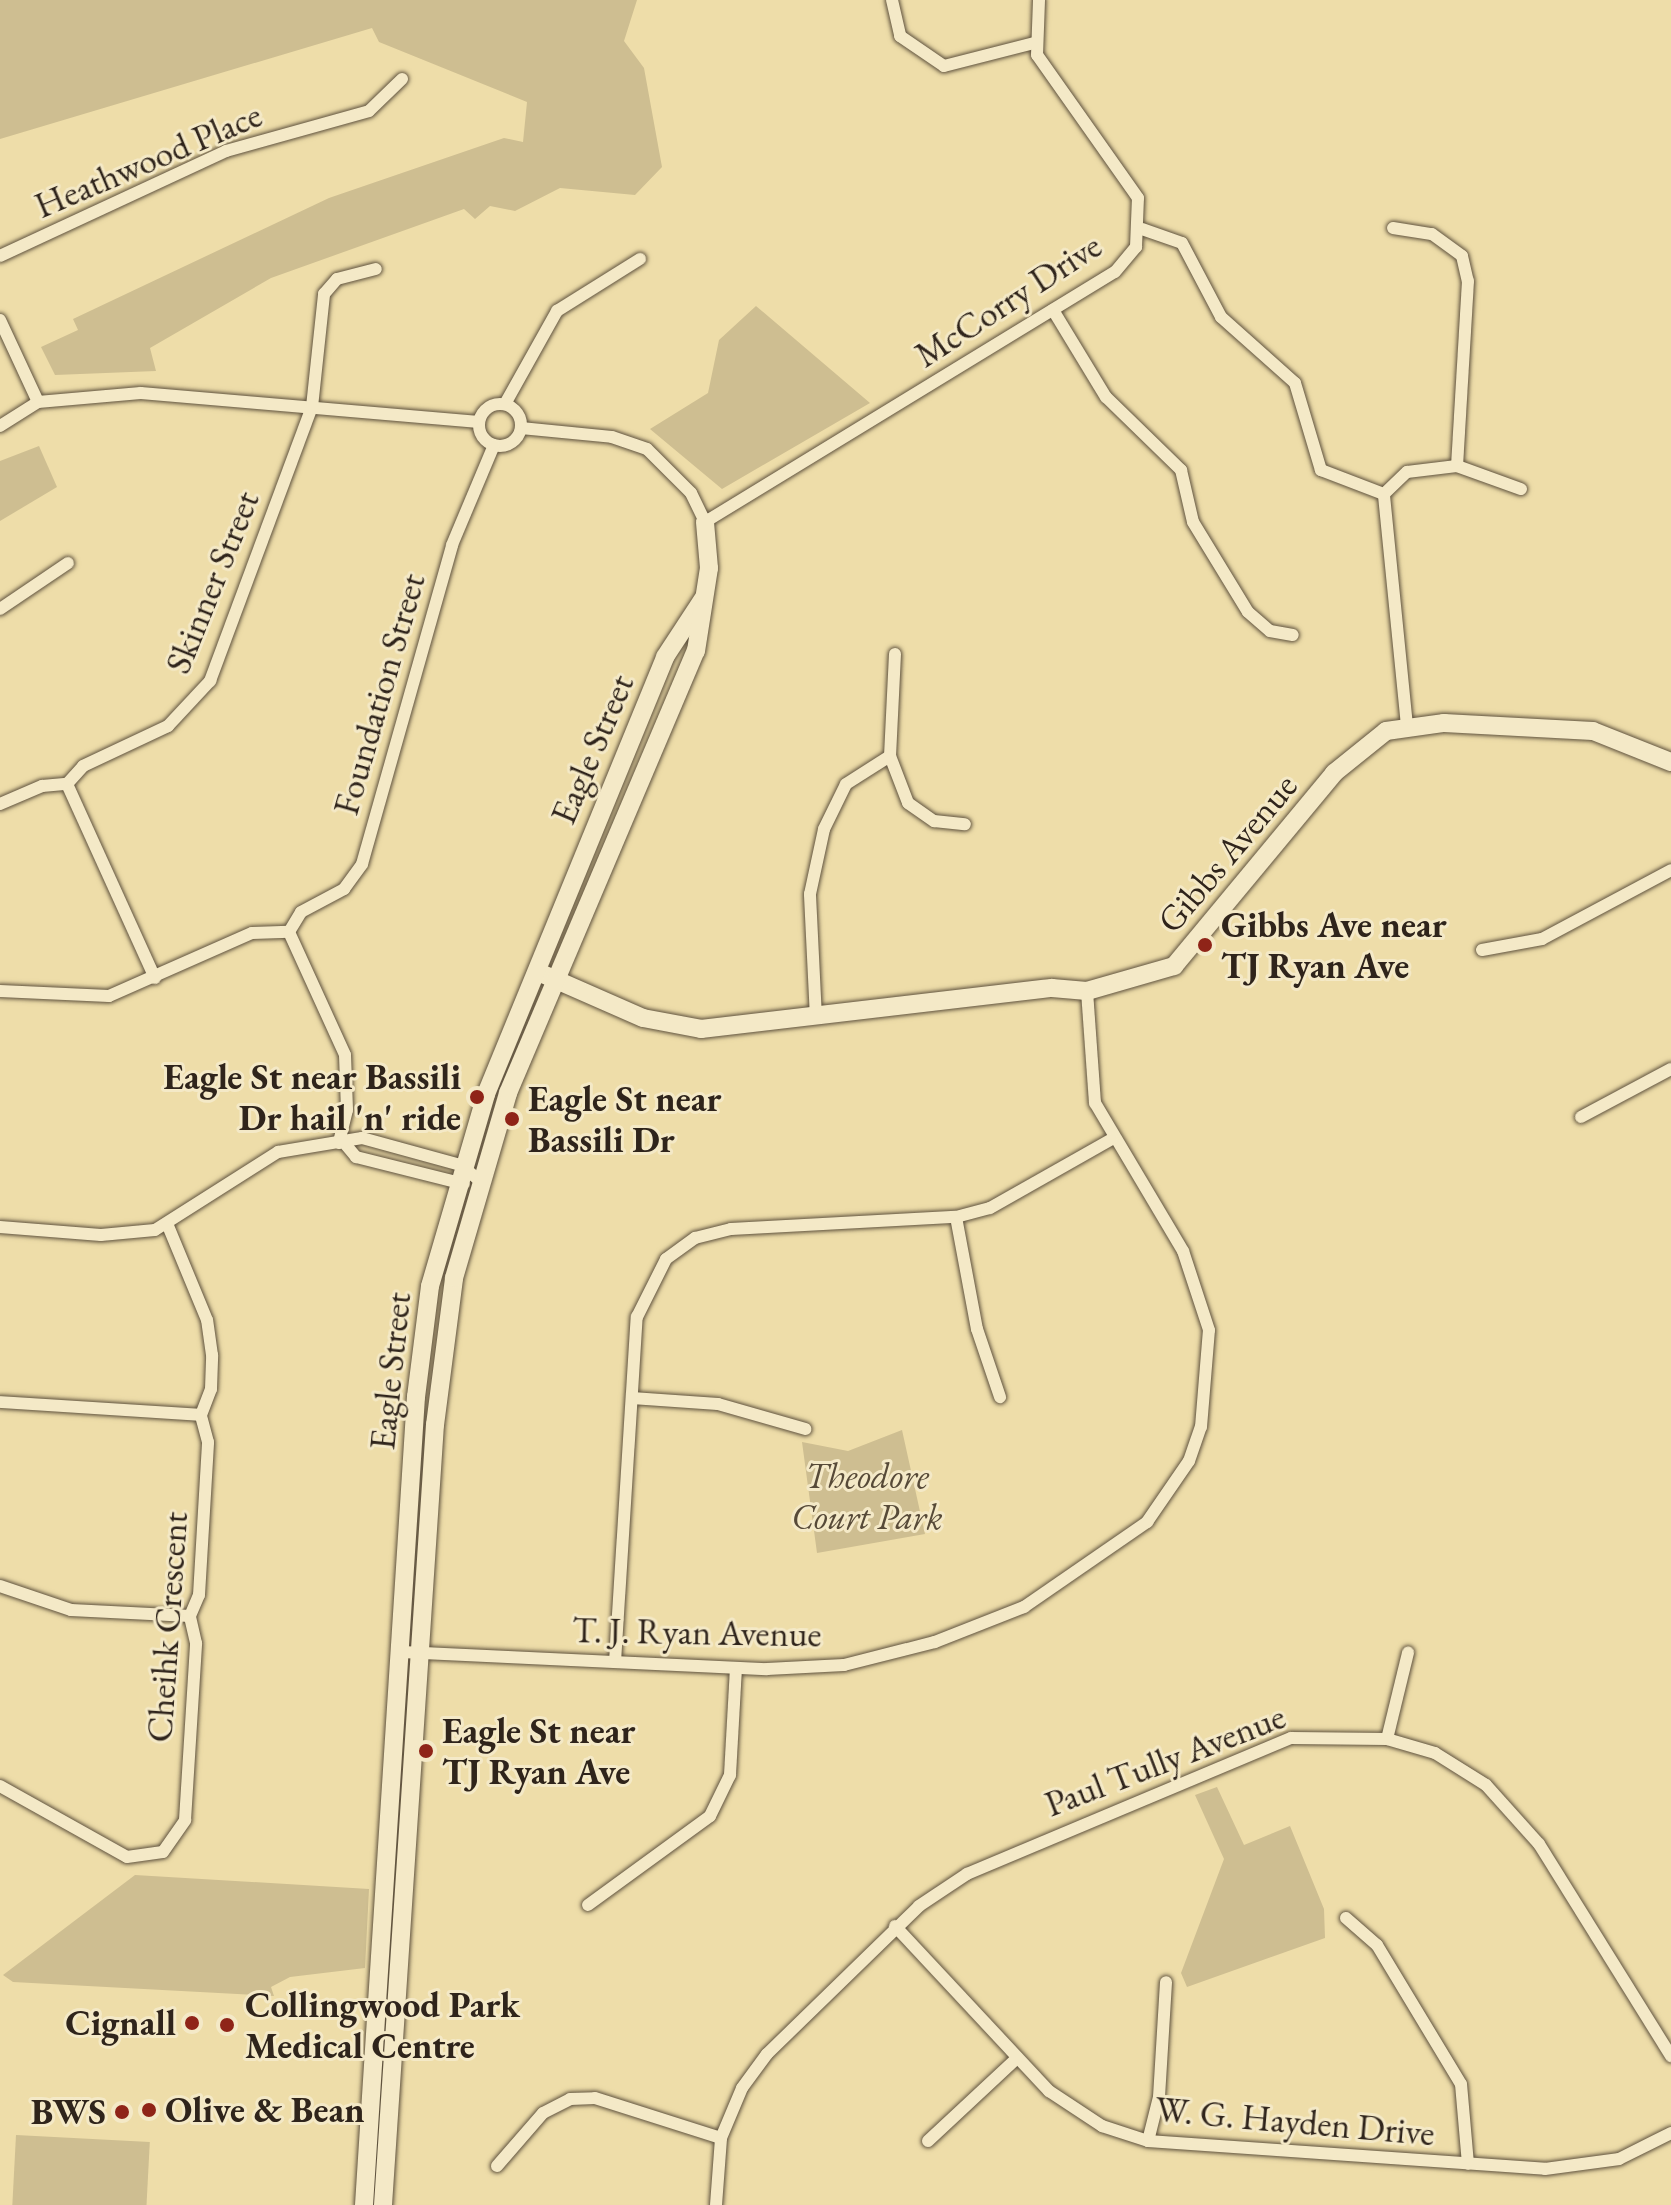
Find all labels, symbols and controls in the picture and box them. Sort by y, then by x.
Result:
street label: Heathwood Place [28,93,268,227]
street label: McCorry Drive [907,224,1109,376]
street label: Skinner Street [156,485,268,679]
street label: Foundation Street [324,568,434,820]
street label: Eagle Street [541,668,643,830]
street label: Gibbs Avenue [1148,765,1306,941]
place label: Gibbs Ave near TJ Ryan Ave [1221,902,1447,987]
marker: Gibbs Ave near TJ Ryan Ave [1196,936,1214,954]
place label: Eagle St near Bassili Dr hail 'n' ride [163,1054,461,1139]
place label: Eagle St near Bassili Dr [528,1076,721,1161]
marker: Eagle St near Bassili Dr hail 'n' ride [468,1088,486,1106]
marker: Eagle St near Bassili Dr [503,1110,521,1128]
street label: Eagle Street [360,1290,420,1452]
park label: Theodore Court Park [791,1453,943,1538]
street label: Cheihk Crescent [137,1510,197,1744]
street label: T. J. Ryan Avenue [572,1608,822,1656]
street label: Paul Tully Avenue [1039,1694,1291,1826]
place label: Eagle St near TJ Ryan Ave [442,1708,635,1793]
marker: Eagle St near TJ Ryan Ave [417,1742,435,1760]
place label: Collingwood Park Medical Centre [245,1982,520,2067]
place label: Cignall [65,2001,176,2045]
marker: Cignall [183,2014,201,2032]
marker: Collingwood Park Medical Centre [216,2014,238,2036]
street label: W. G. Hayden Drive [1154,2087,1436,2155]
place label: Olive & Bean [165,2088,365,2132]
place label: BWS [31,2090,106,2134]
marker: Olive & Bean [140,2101,158,2119]
marker: BWS [113,2103,131,2121]

